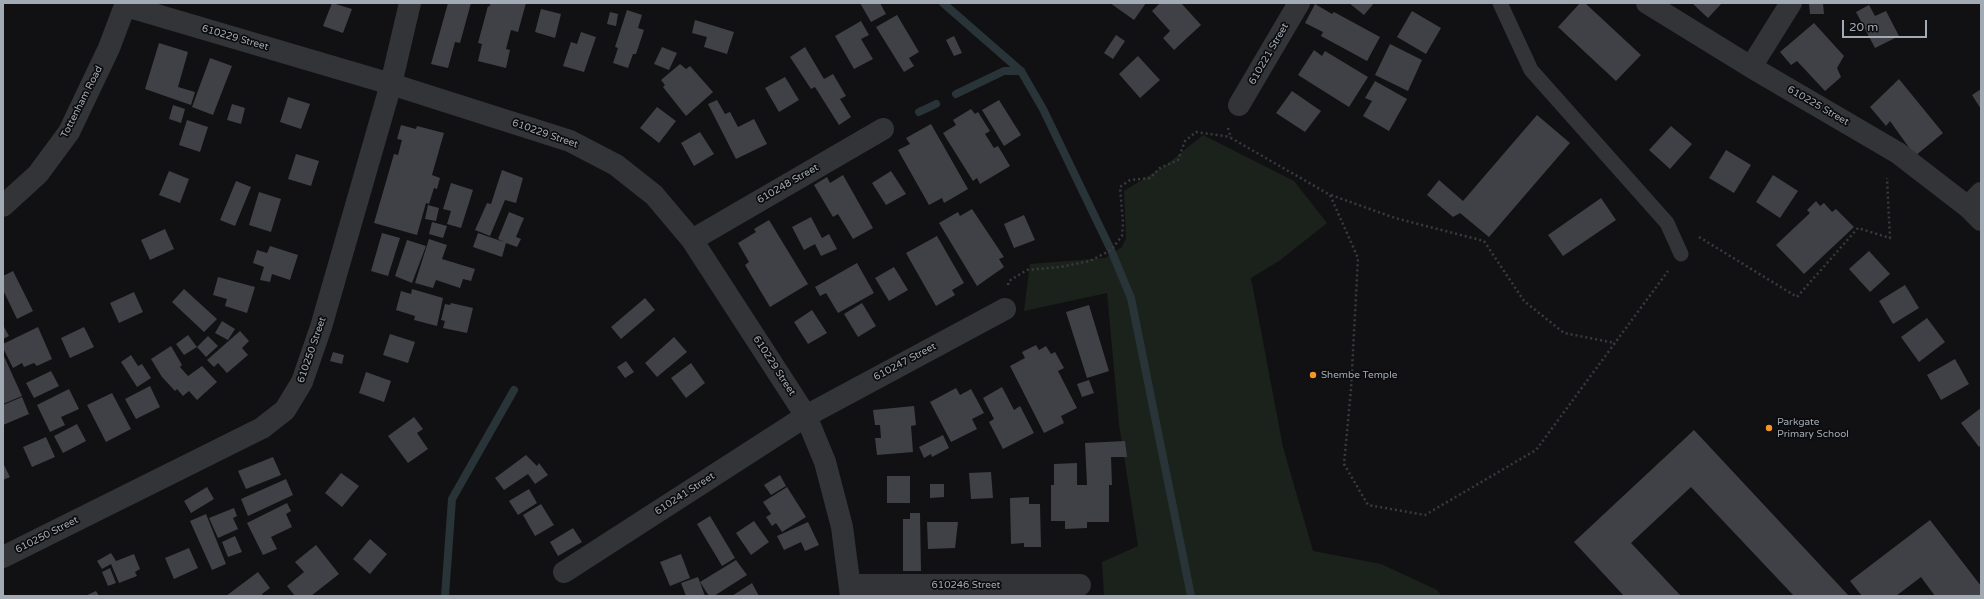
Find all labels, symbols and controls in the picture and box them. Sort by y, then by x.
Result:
scale bar [1844,12,1929,38]
text: 20 m [1849,20,1878,34]
street label: 610221 Street [1247,21,1291,87]
street label: 610229 Street [200,23,270,53]
street label: Tottenham Road [59,64,105,140]
street label: 610225 Street [1785,84,1851,128]
street label: 610229 Street [510,117,580,151]
street label: 610248 Street [755,162,821,206]
street label: 610250 Street [295,315,329,385]
street label: 610229 Street [750,334,798,398]
street label: 610247 Street [872,341,938,383]
place label: Shembe Temple [1321,369,1397,381]
marker: Shembe Temple [1308,370,1318,380]
place label: Parkgate Primary School [1777,416,1849,440]
marker: Parkgate Primary School [1764,423,1774,433]
street label: 610241 Street [653,470,717,518]
street label: 610250 Street [14,514,80,556]
street label: 610246 Street [932,579,1000,591]

